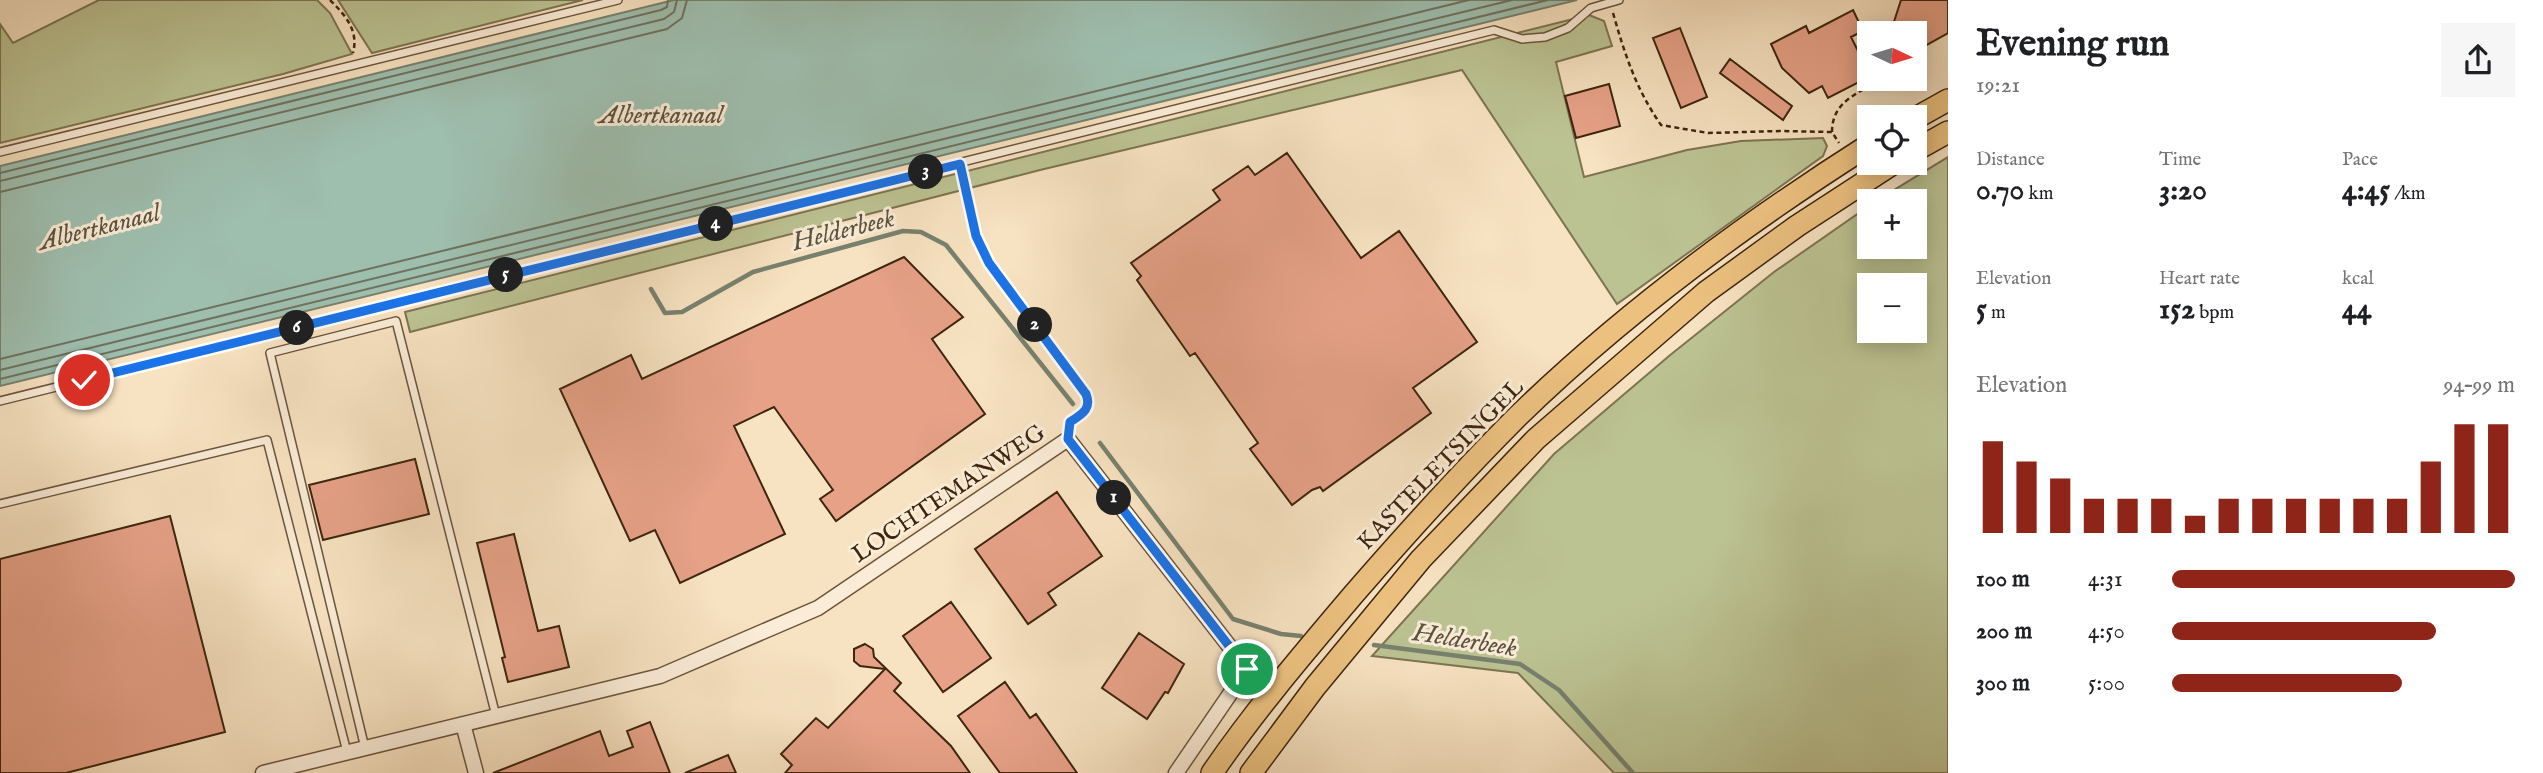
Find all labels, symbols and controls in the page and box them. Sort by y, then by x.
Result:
north arrow [1857,21,1927,91]
map controls [1857,21,1927,343]
text: Evening run [1976,21,2170,69]
button: share [2441,23,2515,97]
text: 19:21 [1976,71,2020,100]
water label: Albertkanaal [596,99,725,132]
button: locate [1857,105,1927,175]
text: Distance [1976,148,2045,172]
text: Time [2159,148,2201,172]
text: Pace [2342,148,2378,172]
pin: 3 [908,154,944,190]
text: 3 [922,159,929,183]
text: 0.70 [1976,172,2024,210]
text: 3:20 [2159,172,2207,210]
text: 4:45 [2342,172,2390,210]
text: km [2024,182,2053,206]
text: /km [2390,182,2426,206]
button: + [1857,189,1927,259]
water label: Albertkanaal [33,196,165,259]
water label: Helderbeek [788,202,899,259]
pin: 4 [698,206,734,242]
text: 4 [711,211,720,235]
pin: 5 [489,258,524,292]
text: 5 [502,262,509,286]
text: Elevation [1976,267,2051,291]
text: Heart rate [2159,267,2240,291]
text: kcal [2342,267,2374,291]
button: − [1857,273,1927,343]
text: 5 [1976,291,1987,329]
text: 152 [2159,291,2195,329]
text: 44 [2342,291,2371,329]
text: m [1987,301,2006,325]
text: bpm [2195,301,2234,325]
pin: 2 [1018,308,1052,342]
pin: 6 [280,310,314,346]
text: 2 [1030,312,1039,336]
text: 6 [292,315,301,339]
pin [54,350,114,410]
icon: check [65,361,103,399]
text: Elevation [1976,371,2067,400]
text: 94–99 m [2443,371,2515,400]
street label: KASTELETSINGEL [1351,372,1532,557]
street label: LOCHTEMANWEG [846,418,1052,571]
pin: 1 [1096,480,1132,516]
text: 1 [1110,485,1117,509]
text: 100 m [1976,565,2030,594]
text: 4:31 [2088,565,2123,594]
water label: Helderbeek [1410,616,1520,665]
text: 200 m [1976,617,2032,646]
text: 4:50 [2088,617,2125,646]
pin [1217,639,1277,699]
icon: arrive [1228,650,1266,688]
text: 300 m [1976,669,2030,698]
text: 5:00 [2088,669,2125,698]

